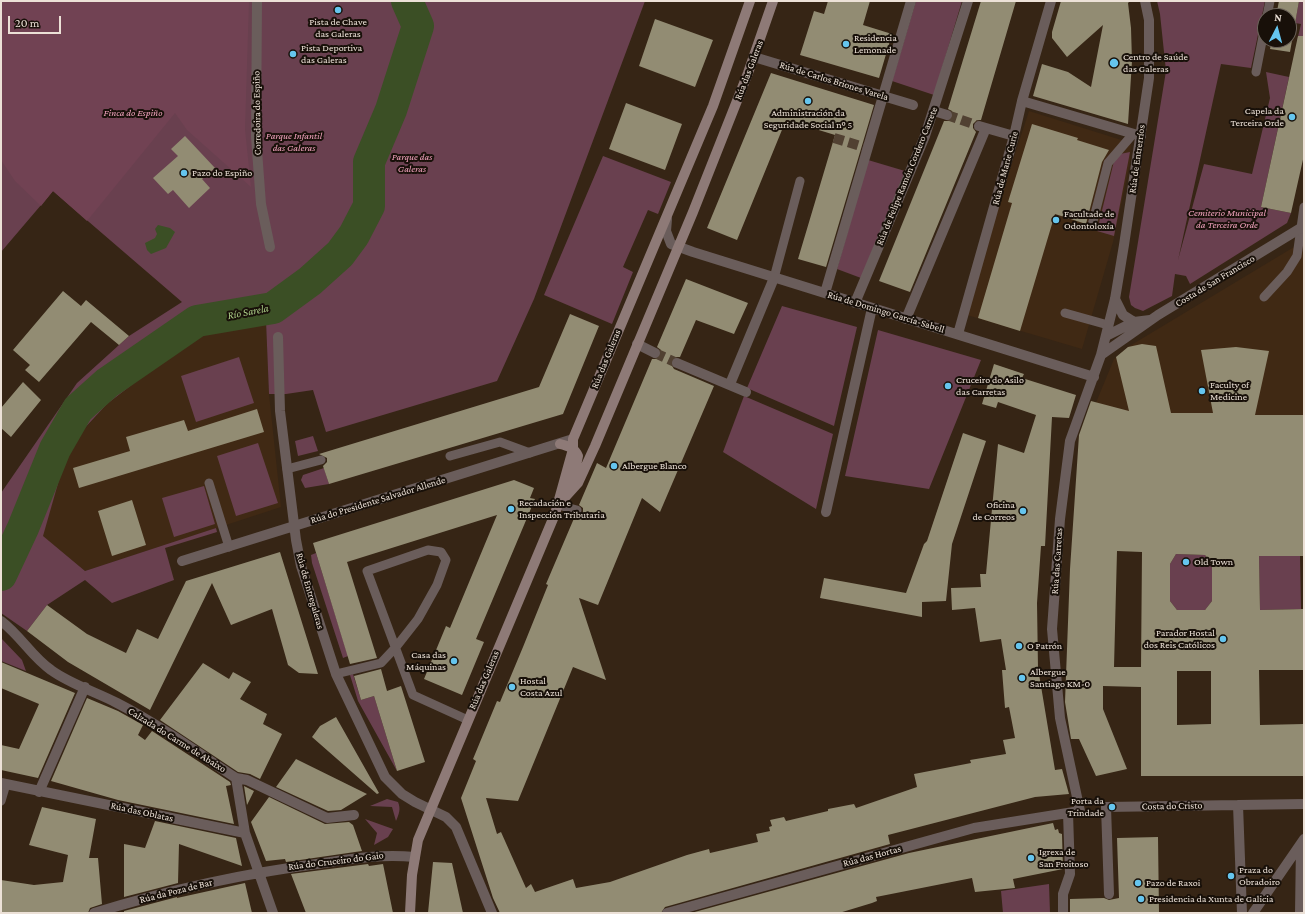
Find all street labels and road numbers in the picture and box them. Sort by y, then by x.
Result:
street label: Rúa das Galeras [732,39,766,101]
street label: Rúa de Carlos Briones Varela [778,59,890,103]
street label: Corredoira do Espiño [250,71,264,155]
street label: Rúa de Felipe Ramón Cordero Carrete [874,105,940,247]
street label: Rúa de Entrerríos [1126,124,1148,194]
street label: Rúa de Marie Curie [989,130,1021,206]
street label: Costa de San Francisco [1173,253,1257,309]
street label: Rúa de Domingo García-Sabell [826,289,946,335]
street label: Rúa das Galeras [589,328,623,390]
street label: Rúa do Presidente Salvador Allende [309,474,447,526]
street label: Rúa das Carretas [1049,527,1065,595]
street label: Rúa de Entregaleras [293,551,327,631]
street label: Rúa das Galeras [466,649,502,711]
street label: Calzada do Carme de Abaixo [126,705,228,775]
street label: Rúa das Oblatas [110,799,174,825]
street label: Costa do Cristo [1141,799,1203,813]
street label: Rúa das Hortas [842,842,902,870]
street label: Rúa do Cruceiro do Gaio [288,849,384,873]
street label: Rúa da Poza de Bar [138,876,214,906]

